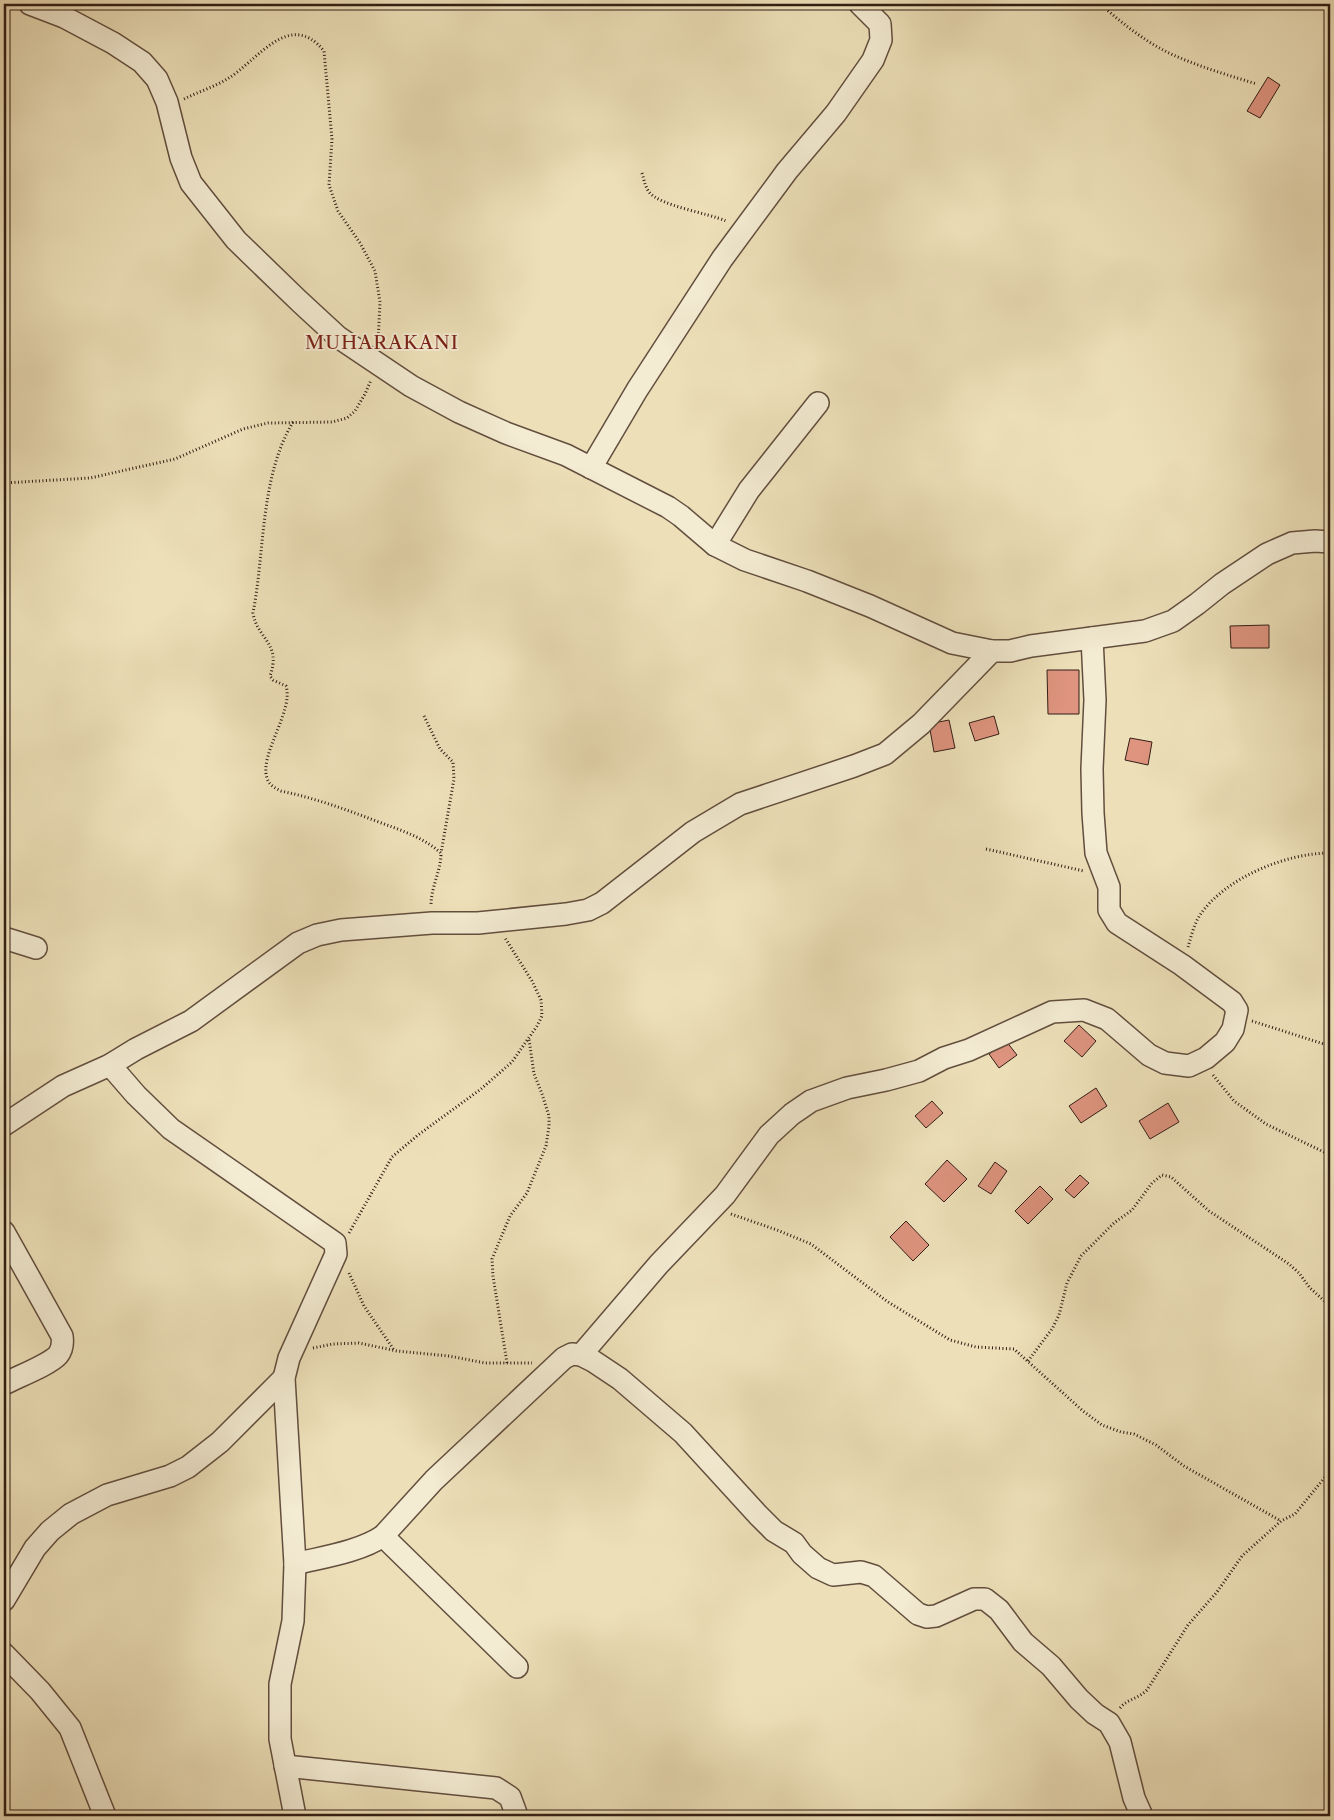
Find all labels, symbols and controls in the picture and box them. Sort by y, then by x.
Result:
district label: MUHARAKANI [305,331,459,354]

